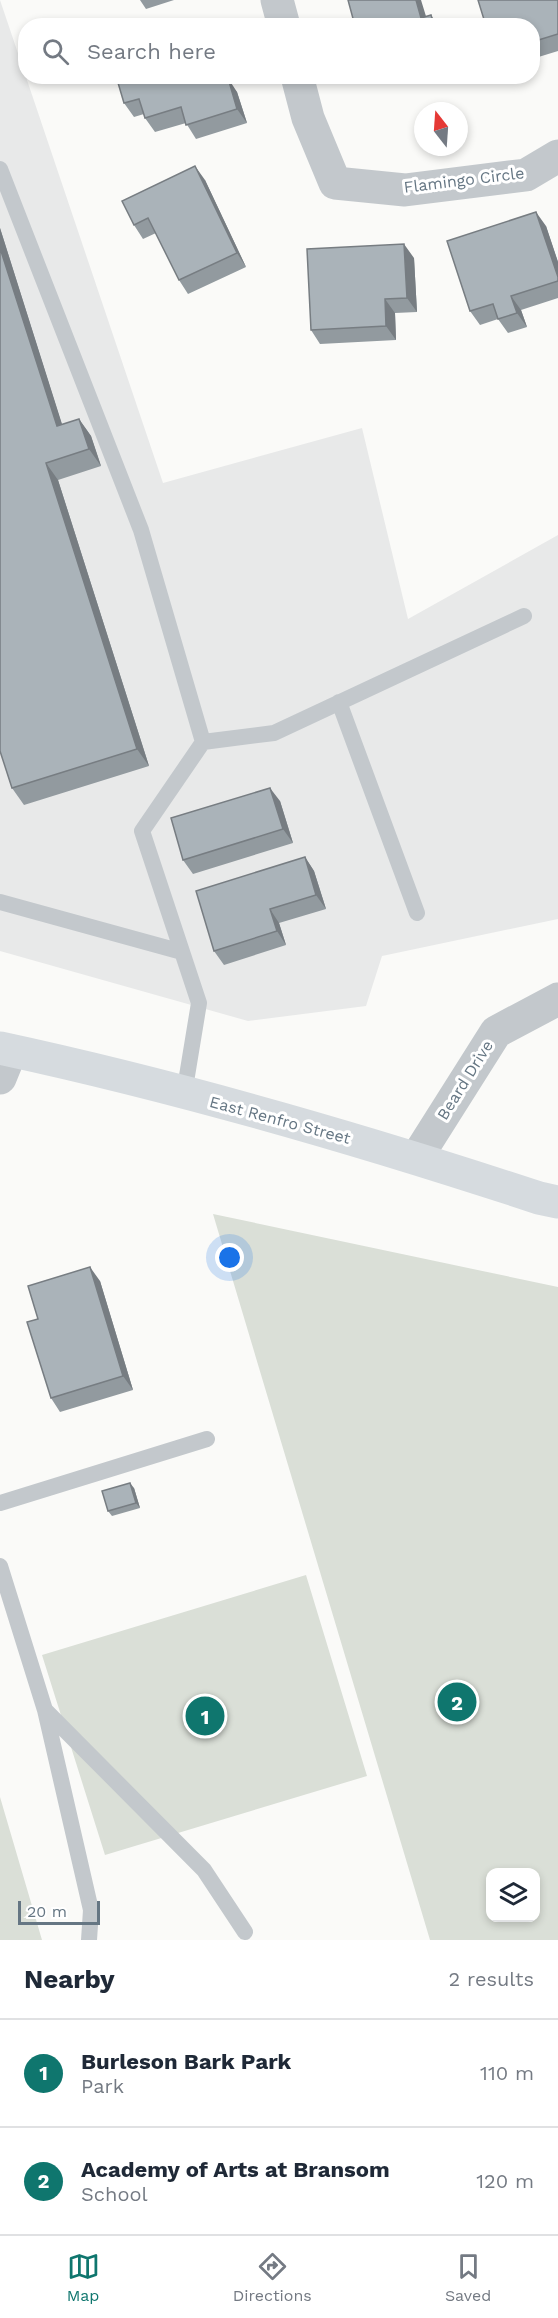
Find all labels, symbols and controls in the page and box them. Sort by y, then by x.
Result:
search box [18,18,540,84]
icon: search [39,35,72,68]
text: Search here [87,39,216,64]
north arrow [414,102,468,156]
street label: Flamingo Circle [403,163,525,197]
street label: Beard Drive [433,1037,497,1123]
street label: East Renfro Street [207,1092,353,1148]
your location [215,1243,244,1272]
pin: 2 [438,1680,476,1724]
pin: 1 [186,1694,224,1738]
map controls [486,1868,540,1922]
button: layers [486,1868,540,1922]
scale bar [18,1898,100,1926]
text: 20 m [27,1902,67,1921]
text: Nearby [24,1964,115,1994]
text: 2 results [449,1967,534,1991]
text: Burleson Bark Park [81,2049,291,2074]
text: 1 [39,2061,48,2085]
text: 110 m [480,2061,534,2085]
text: Park [81,2074,124,2098]
text: Academy of Arts at Bransom [81,2157,390,2182]
text: 2 [38,2169,49,2193]
text: 120 m [476,2169,534,2193]
text: School [81,2182,148,2206]
tab: Map [67,2250,100,2305]
tab: Directions [233,2250,312,2305]
tab: Saved [445,2250,491,2305]

